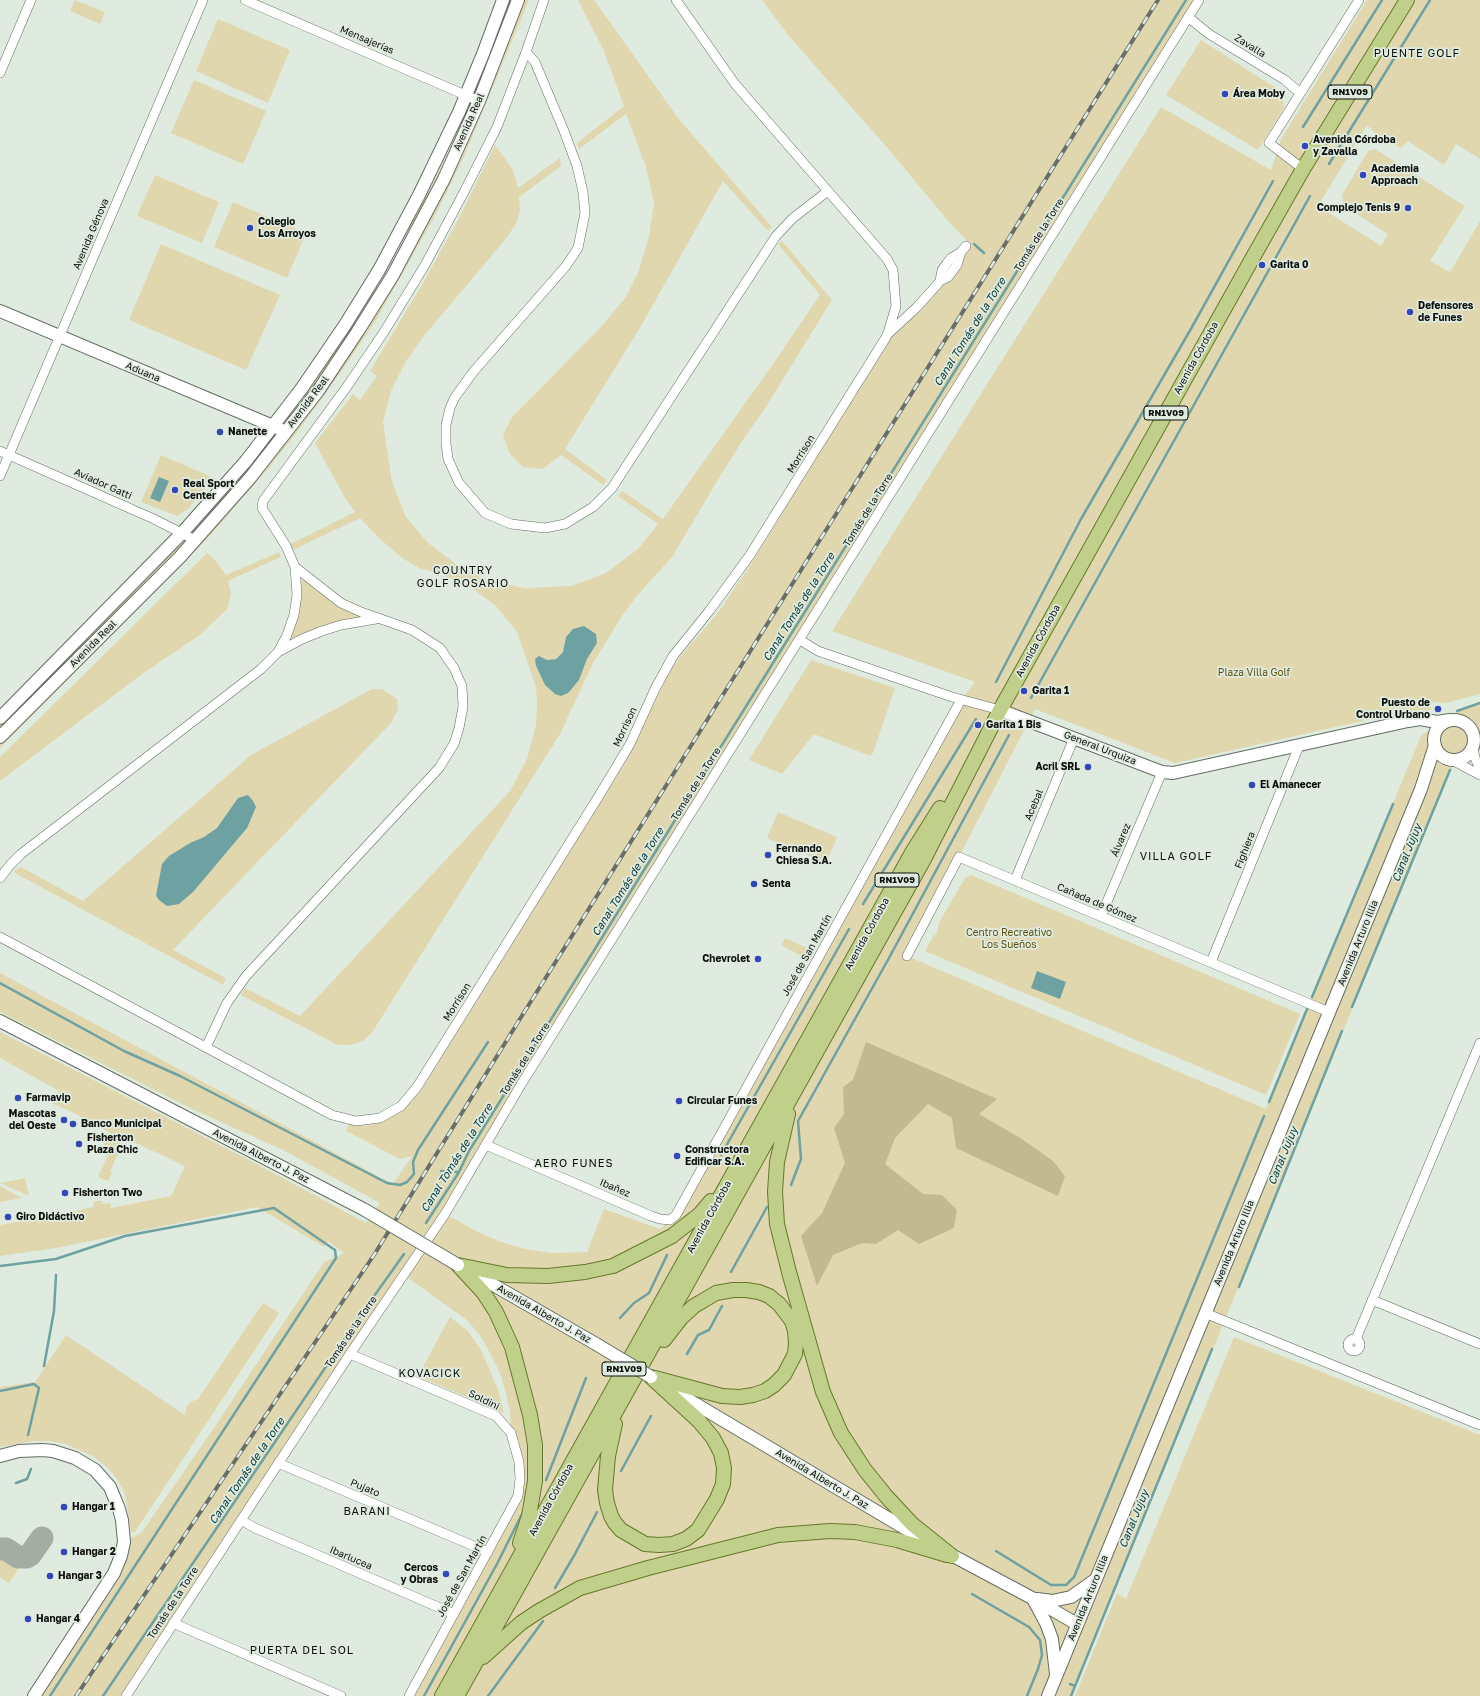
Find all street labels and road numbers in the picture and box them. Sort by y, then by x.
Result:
street label: Mensajerías [338,23,396,57]
street label: Zavalla [1232,32,1268,60]
road number: RN1V09 [1328,85,1372,99]
street label: Avenida Real [451,91,487,153]
street label: Tomás de la Torre [1012,196,1066,274]
street label: Avenida Génova [71,197,111,271]
street label: Avenida Córdoba [1171,320,1221,396]
street label: Aduana [124,359,162,385]
street label: Avenida Real [285,374,331,430]
road number: RN1V09 [1144,406,1188,420]
street label: Morrison [785,433,817,475]
street label: Aviador Gatti [72,466,134,502]
street label: Tomás de la Torre [841,471,895,549]
street label: Avenida Córdoba [1013,603,1063,679]
street label: Avenida Real [67,618,119,670]
street label: Morrison [611,705,639,749]
street label: General Urquiza [1062,729,1138,767]
street label: Tomás de la Torre [669,745,723,823]
street label: Acebal [1022,788,1046,822]
street label: Álvarez [1109,821,1133,859]
street label: Fighiera [1232,830,1258,870]
road number: RN1V09 [875,873,919,887]
street label: Cañada de Gómez [1055,881,1139,925]
street label: Avenida Córdoba [842,896,892,972]
street label: Avenida Arturo Illia [1335,898,1381,988]
street label: José de San Martín [780,912,834,998]
street label: Morrison [441,981,473,1023]
street label: Tomás de la Torre [498,1020,552,1098]
street label: Avenida Alberto J. Paz [211,1126,311,1186]
street label: Ibañez [598,1176,632,1200]
street label: Avenida Córdoba [684,1179,734,1255]
street label: Avenida Arturo Illia [1211,1198,1257,1288]
street label: Avenida Alberto J. Paz [495,1282,593,1346]
street label: Tomás de la Torre [322,1294,380,1370]
road number: RN1V09 [602,1362,646,1376]
street label: Soldini [466,1387,502,1413]
street label: Avenida Alberto J. Paz [773,1446,871,1512]
street label: Avenida Córdoba [526,1462,576,1538]
street label: Pujato [348,1476,382,1500]
street label: José de San Martín [435,1533,489,1619]
street label: Ibarlucea [328,1544,374,1572]
street label: Avenida Arturo Illia [1065,1553,1111,1643]
street label: Tomás de la Torre [145,1564,201,1642]

